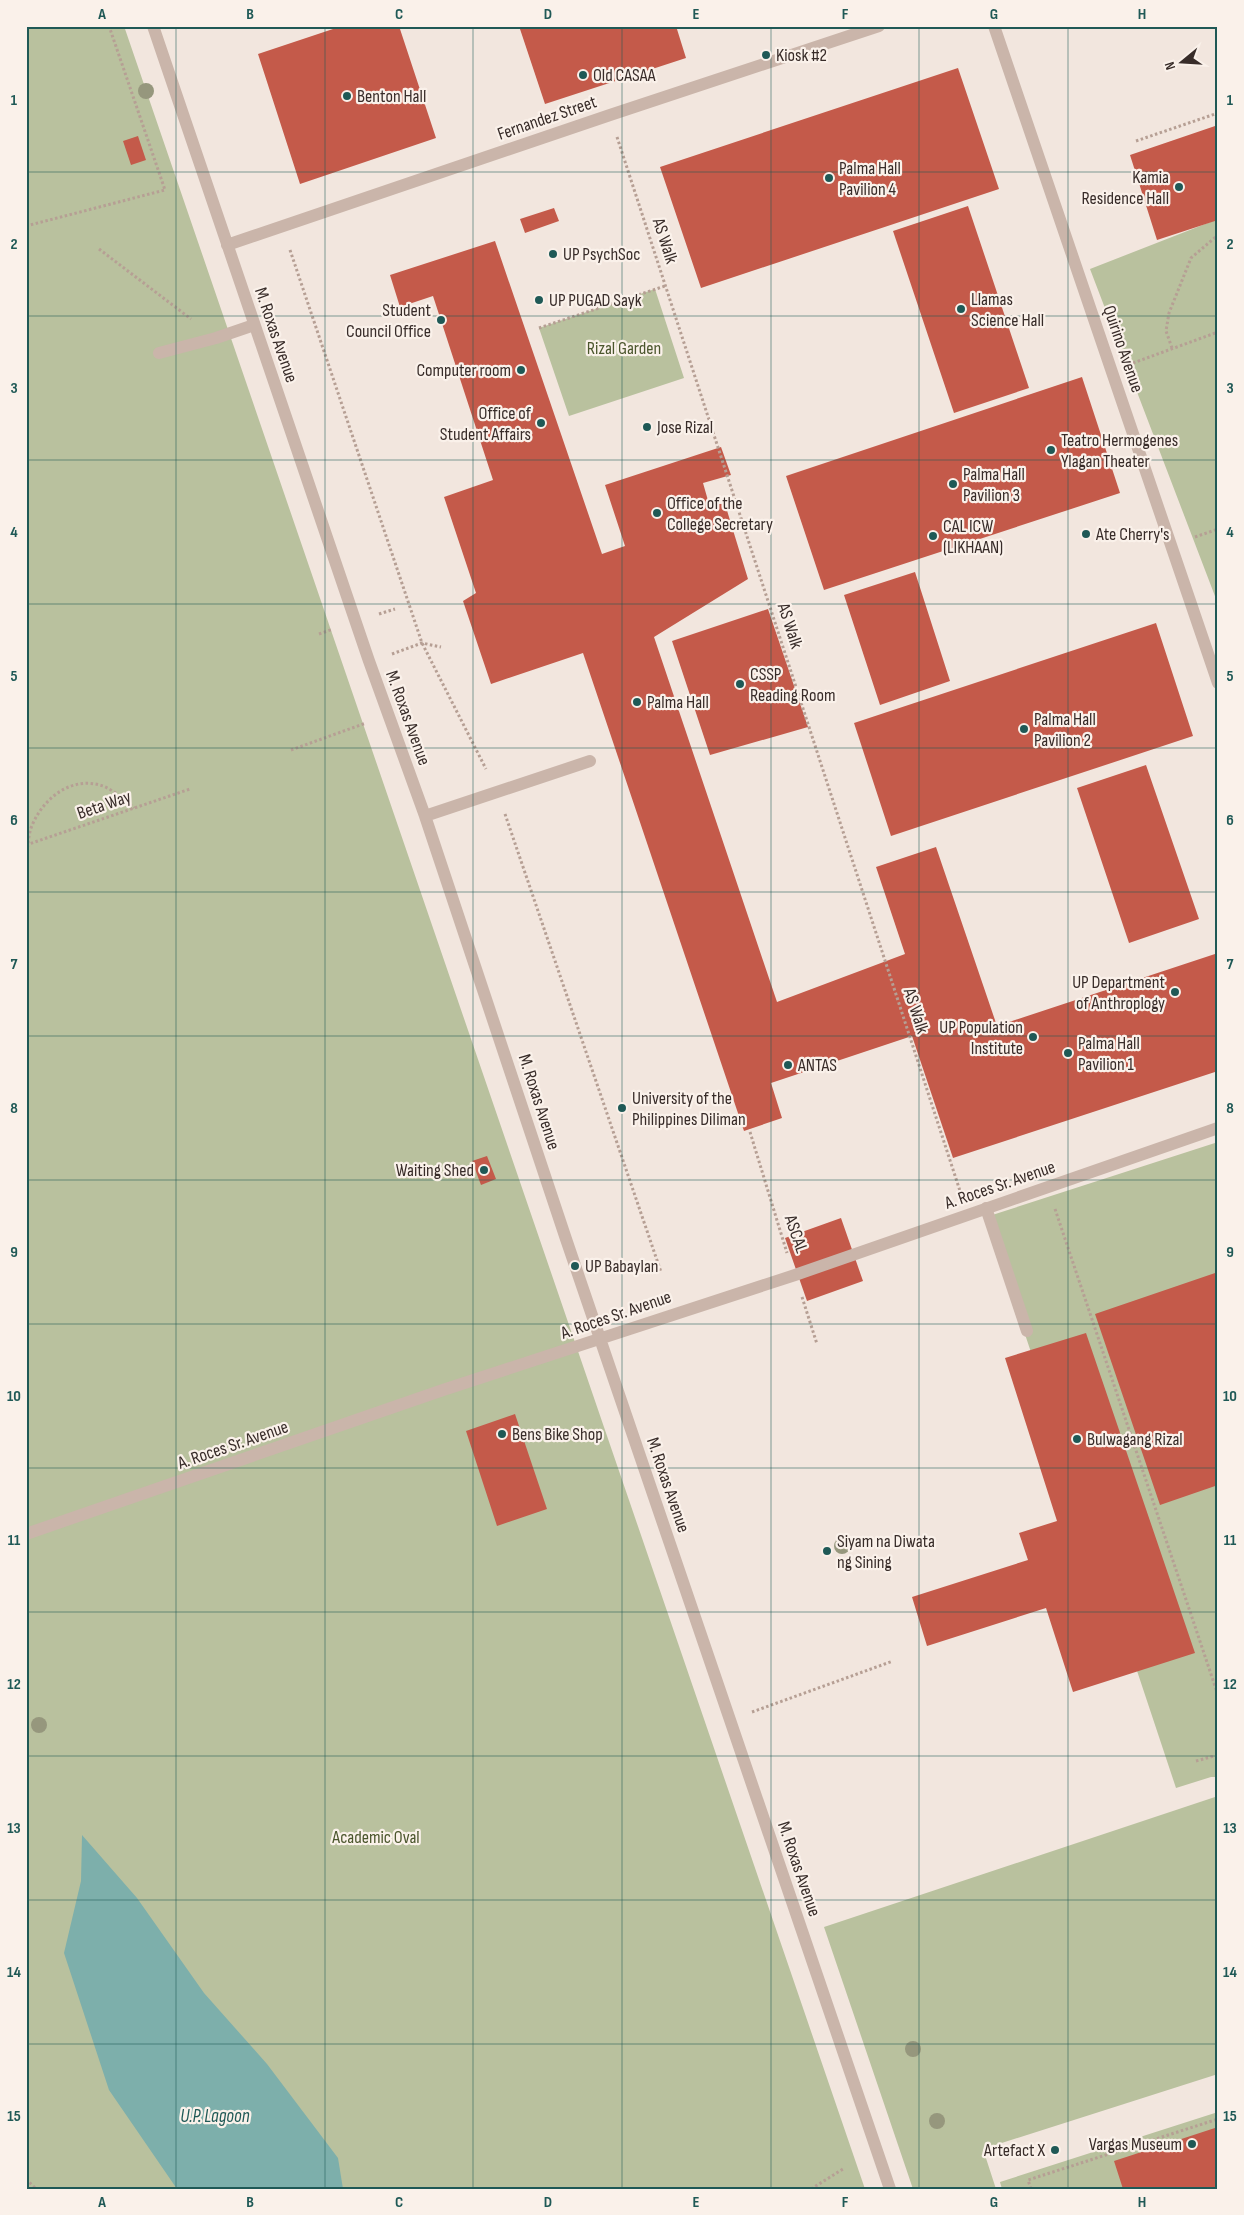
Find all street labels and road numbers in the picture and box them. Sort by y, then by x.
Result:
street label: Fernandez Street [495,91,600,145]
street label: AS Walk [647,215,682,267]
street label: M. Roxas Avenue [250,285,302,385]
street label: Quirino Avenue [1098,303,1148,395]
street label: AS Walk [772,600,807,652]
street label: M. Roxas Avenue [381,668,435,768]
street label: Beta Way [74,786,134,824]
street label: AS Walk [898,985,933,1037]
street label: M. Roxas Avenue [514,1052,564,1152]
street label: A. Roces Sr. Avenue [941,1156,1058,1214]
street label: ASCAL [779,1211,812,1256]
street label: A. Roces Sr. Avenue [557,1286,674,1344]
street label: A. Roces Sr. Avenue [174,1416,291,1474]
street label: M. Roxas Avenue [642,1435,694,1535]
street label: M. Roxas Avenue [773,1819,825,1919]

